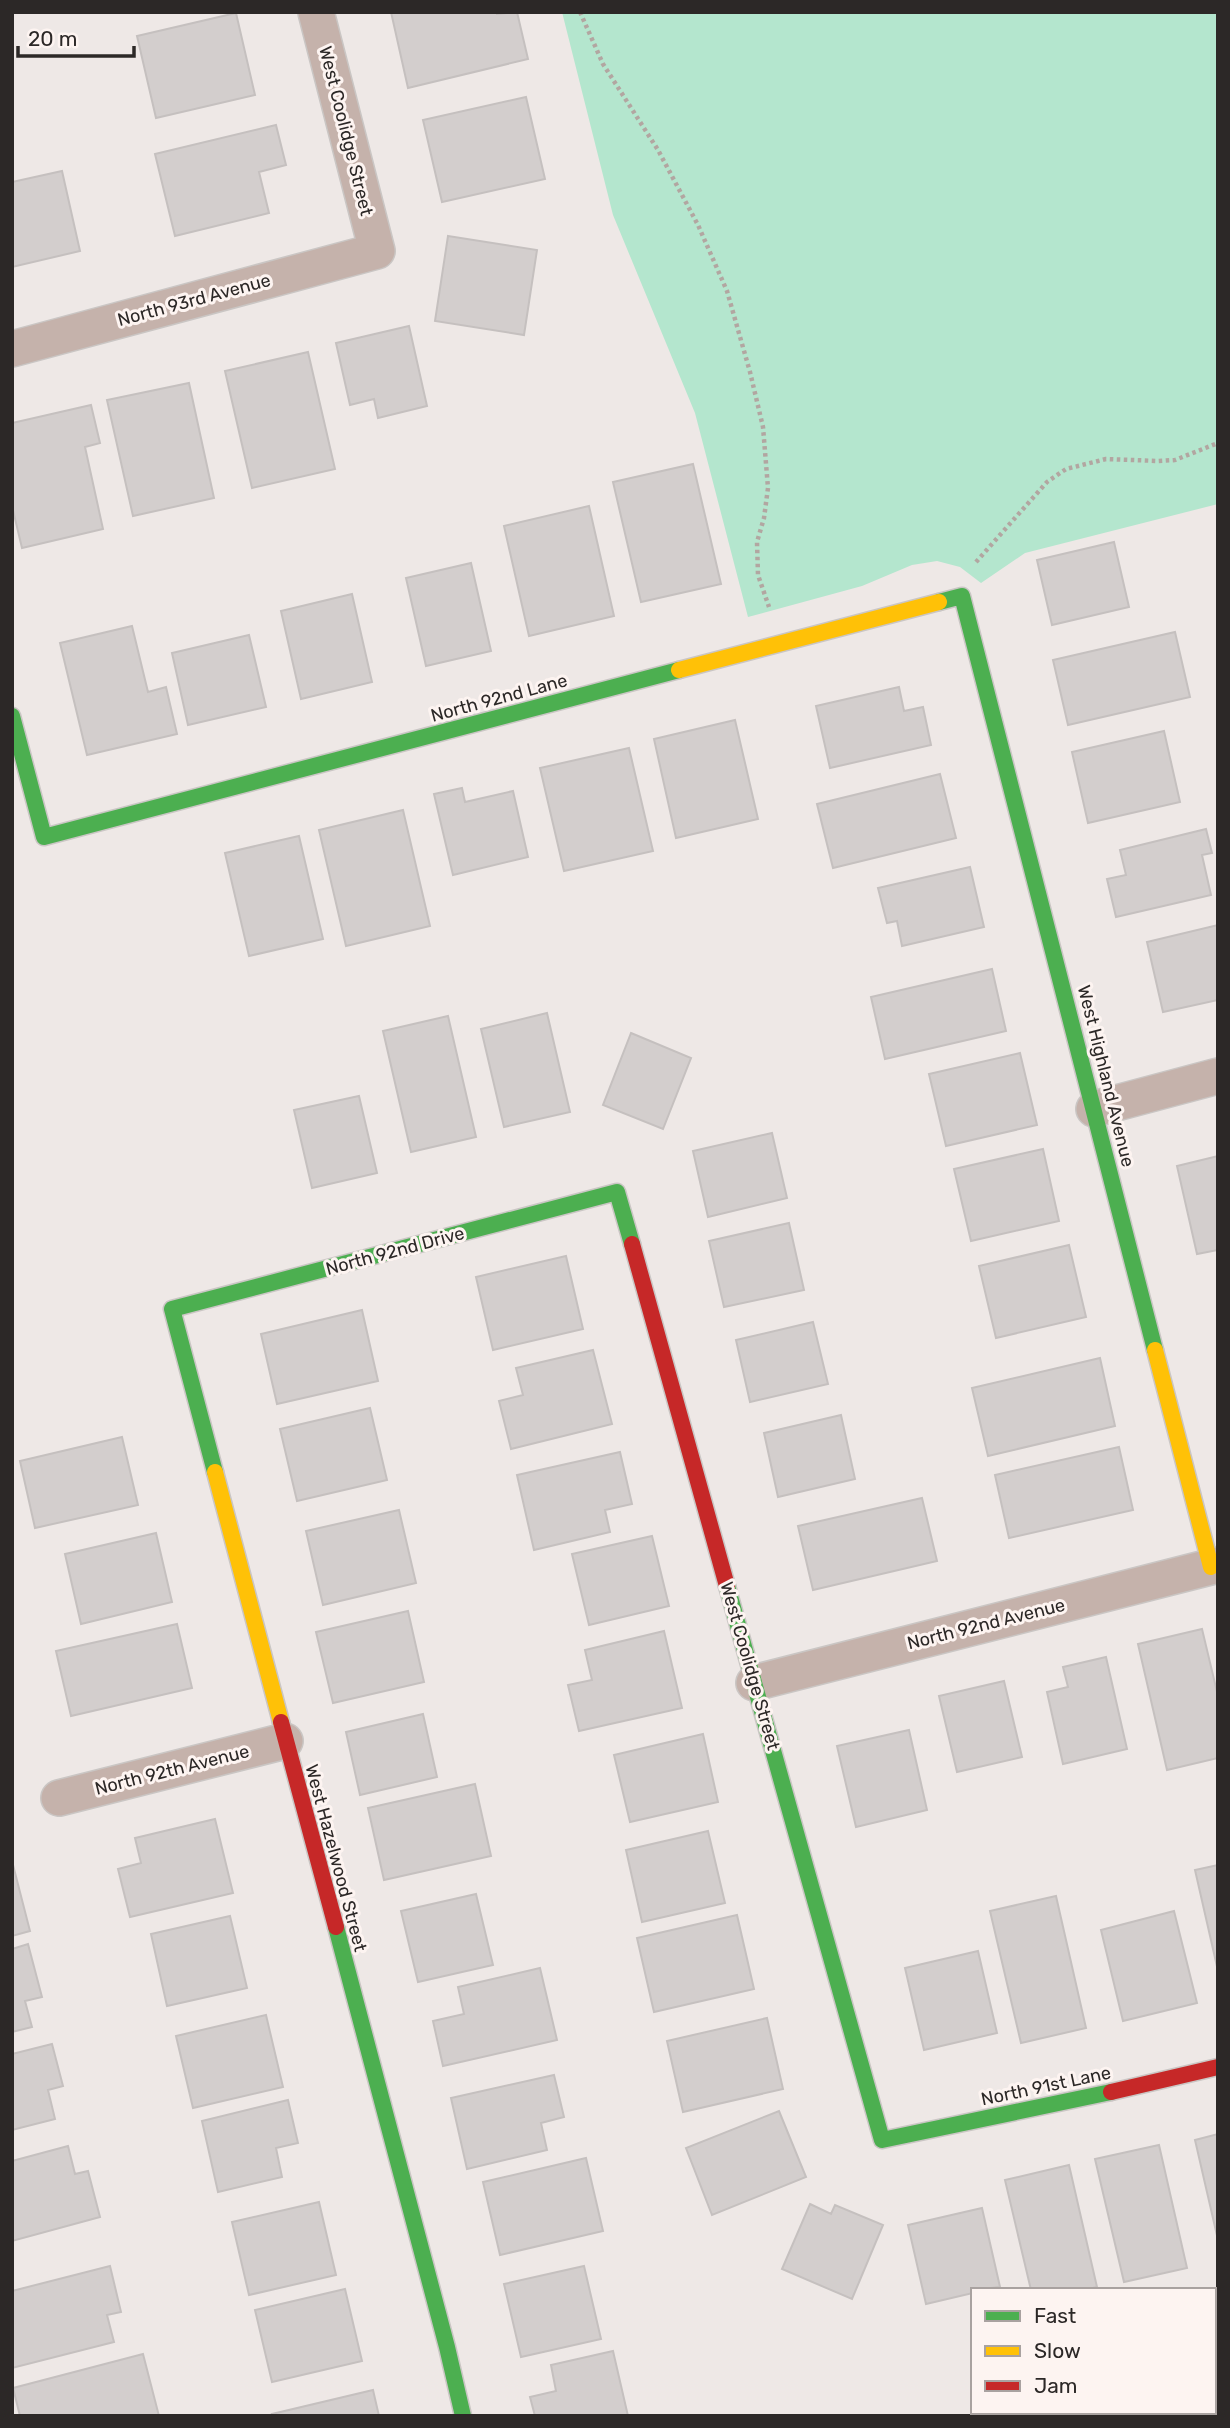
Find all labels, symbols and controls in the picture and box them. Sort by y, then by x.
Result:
scale bar [18,14,133,58]
text: 20 m [28,26,77,51]
street label: West Coolidge Street [314,44,378,218]
street label: North 93rd Avenue [115,269,273,331]
street label: North 92nd Lane [428,669,570,727]
street label: West Highland Avenue [1073,983,1139,1169]
street label: North 92nd Drive [323,1222,467,1280]
street label: West Coolidge Street [715,1579,785,1753]
street label: North 92nd Avenue [905,1594,1067,1654]
street label: North 92th Avenue [93,1740,251,1800]
street label: West Hazelwood Street [300,1762,372,1954]
street label: North 91st Lane [979,2062,1113,2110]
legend [971,2288,1216,2414]
text: Fast [1034,2303,1076,2328]
text: Slow [1034,2338,1081,2363]
text: Jam [1034,2373,1078,2398]

